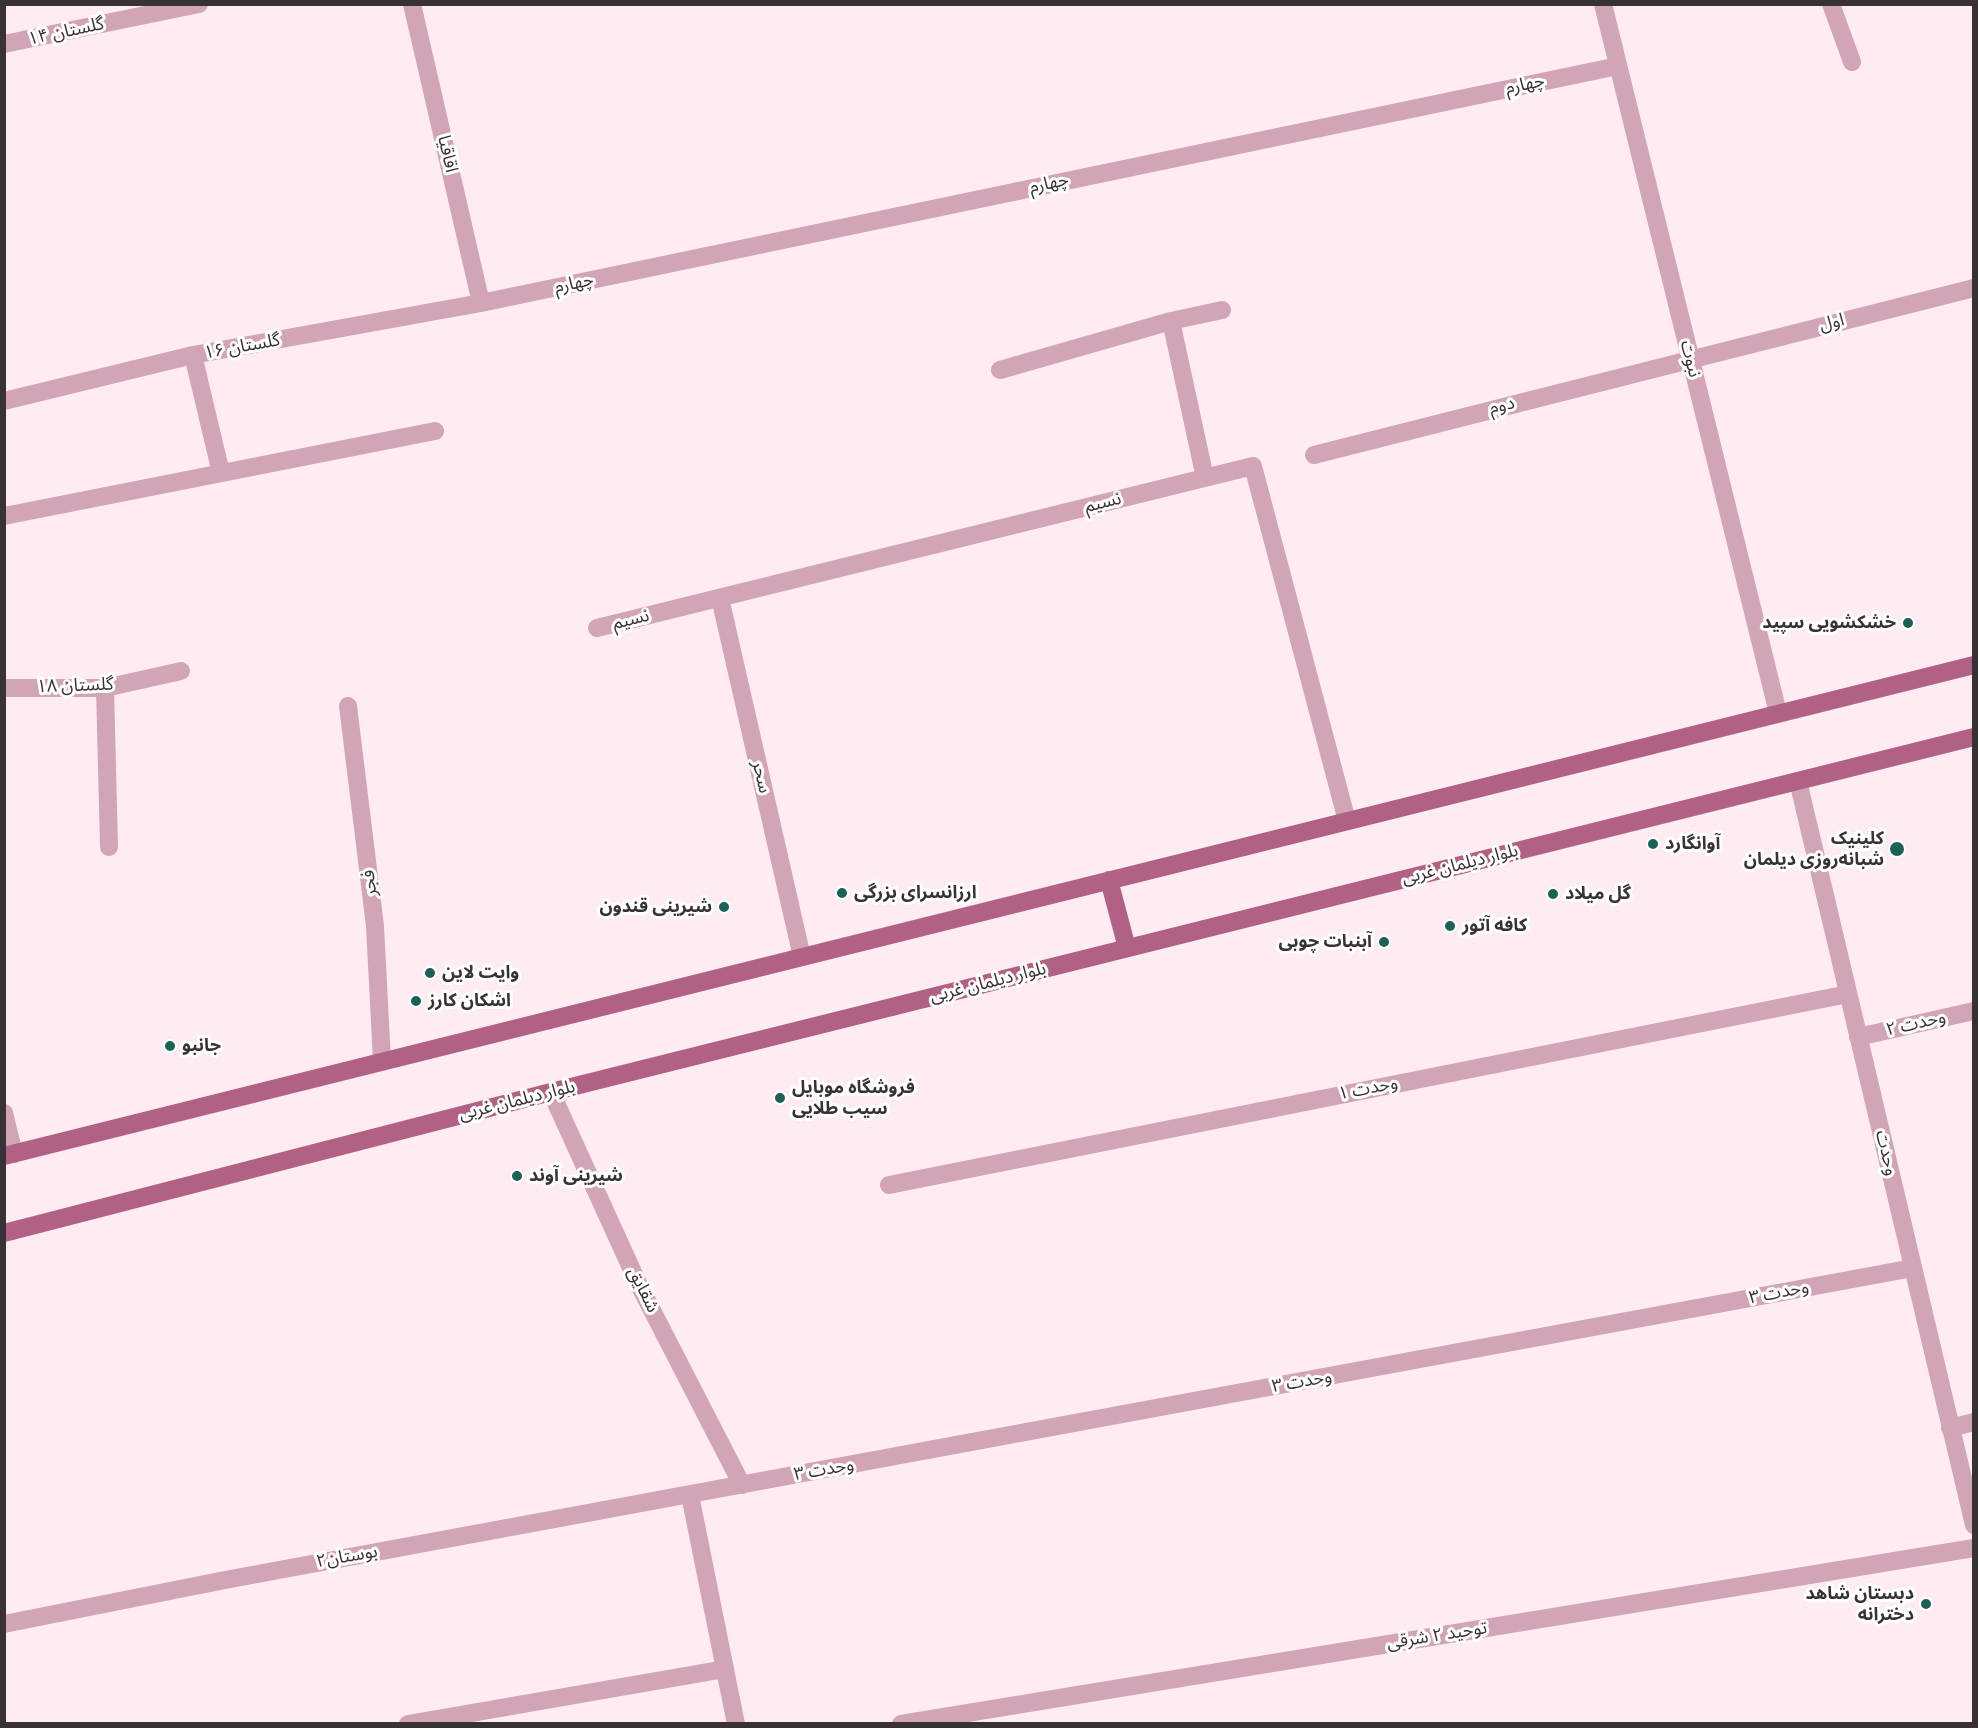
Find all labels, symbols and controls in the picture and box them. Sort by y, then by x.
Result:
street label: گلستان ۱۴ [26,13,106,51]
street label: چهارم [1503,70,1547,100]
street label: اقاقیا [432,133,462,175]
street label: چهارم [1027,169,1071,199]
street label: چهارم [552,269,596,299]
street label: اول [1817,310,1847,336]
street label: گلستان ۱۶ [202,330,282,364]
street label: نبوت [1675,338,1705,380]
street label: دوم [1487,392,1517,420]
street label: نسیم [1082,488,1124,518]
street label: نسیم [610,605,652,635]
place label: خشکشویی سپید [1762,612,1896,634]
marker: خشکشویی سپید [1901,616,1915,630]
street label: گلستان ۱۸ [36,674,114,698]
street label: سحر [747,759,775,795]
place label: کلینیک شبانه‌روزی دیلمان [1744,828,1884,870]
place label: آوانگارد [1665,833,1720,855]
marker: آوانگارد [1646,837,1660,851]
street label: بلوار دیلمان غربی [1400,840,1520,890]
marker: کلینیک شبانه‌روزی دیلمان [1888,840,1906,858]
street label: فجر [358,868,382,898]
place label: ارزانسرای بزرگی [854,882,977,904]
place label: گل میلاد [1565,883,1631,905]
marker: ارزانسرای بزرگی [835,886,849,900]
marker: گل میلاد [1546,887,1560,901]
place label: شیرینی قندون [600,896,712,918]
marker: شیرینی قندون [717,900,731,914]
place label: کافه آتور [1462,915,1527,937]
marker: کافه آتور [1443,919,1457,933]
place label: آبنبات چوبی [1278,931,1372,953]
marker: آبنبات چوبی [1377,935,1391,949]
street label: بلوار دیلمان غربی [928,958,1048,1008]
place label: وایت لاین [442,962,519,984]
marker: وایت لاین [423,966,437,980]
place label: اشکان کارز [428,990,511,1012]
marker: اشکان کارز [409,994,423,1008]
street label: وحدت ۲ [1884,1007,1948,1041]
place label: جانبو [182,1035,221,1057]
marker: جانبو [163,1039,177,1053]
street label: وحدت ۱ [1336,1073,1400,1105]
street label: بلوار دیلمان غربی [457,1076,577,1126]
place label: فروشگاه موبایل سیب طلایی [792,1077,915,1120]
marker: فروشگاه موبایل سیب طلایی [773,1091,787,1105]
street label: وحدت [1870,1128,1902,1178]
place label: شیرینی آوند [529,1165,623,1187]
marker: شیرینی آوند [510,1169,524,1183]
street label: شقایق [623,1264,663,1316]
street label: وحدت ۳ [1747,1277,1811,1309]
street label: وحدت ۳ [1270,1366,1334,1398]
street label: وحدت ۳ [792,1454,856,1486]
street label: بوستان۲ [315,1541,379,1573]
place label: دبستان شاهد دخترانه [1805,1583,1914,1626]
marker: دبستان شاهد دخترانه [1919,1597,1933,1611]
street label: توحید ۲ شرقی [1385,1617,1489,1655]

